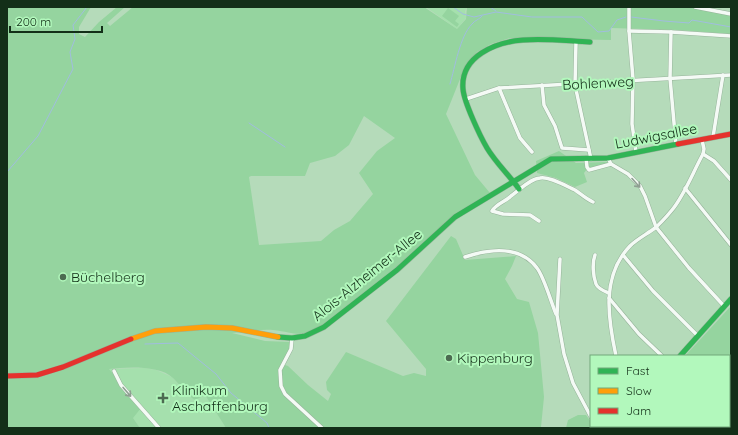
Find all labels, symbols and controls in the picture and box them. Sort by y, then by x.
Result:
scale bar [10,8,102,34]
text: 200 m [16,14,51,29]
street label: Bohlenweg [562,72,634,94]
street label: Ludwigsallee [613,119,699,153]
one-way arrow [632,178,641,188]
street label: Alois-Alzheimer-Allee [308,225,426,325]
place label: Büchelberg [71,268,145,286]
marker: Büchelberg [58,272,68,282]
place label: Kippenburg [457,349,533,367]
marker: Kippenburg [444,353,454,363]
legend [590,355,730,427]
text: Fast [626,363,650,378]
place label: Klinikum Aschaffenburg [172,381,268,415]
text: Slow [626,383,652,398]
one-way arrow [122,386,131,397]
marker: Klinikum Aschaffenburg [157,392,169,404]
text: Jam [626,403,651,418]

